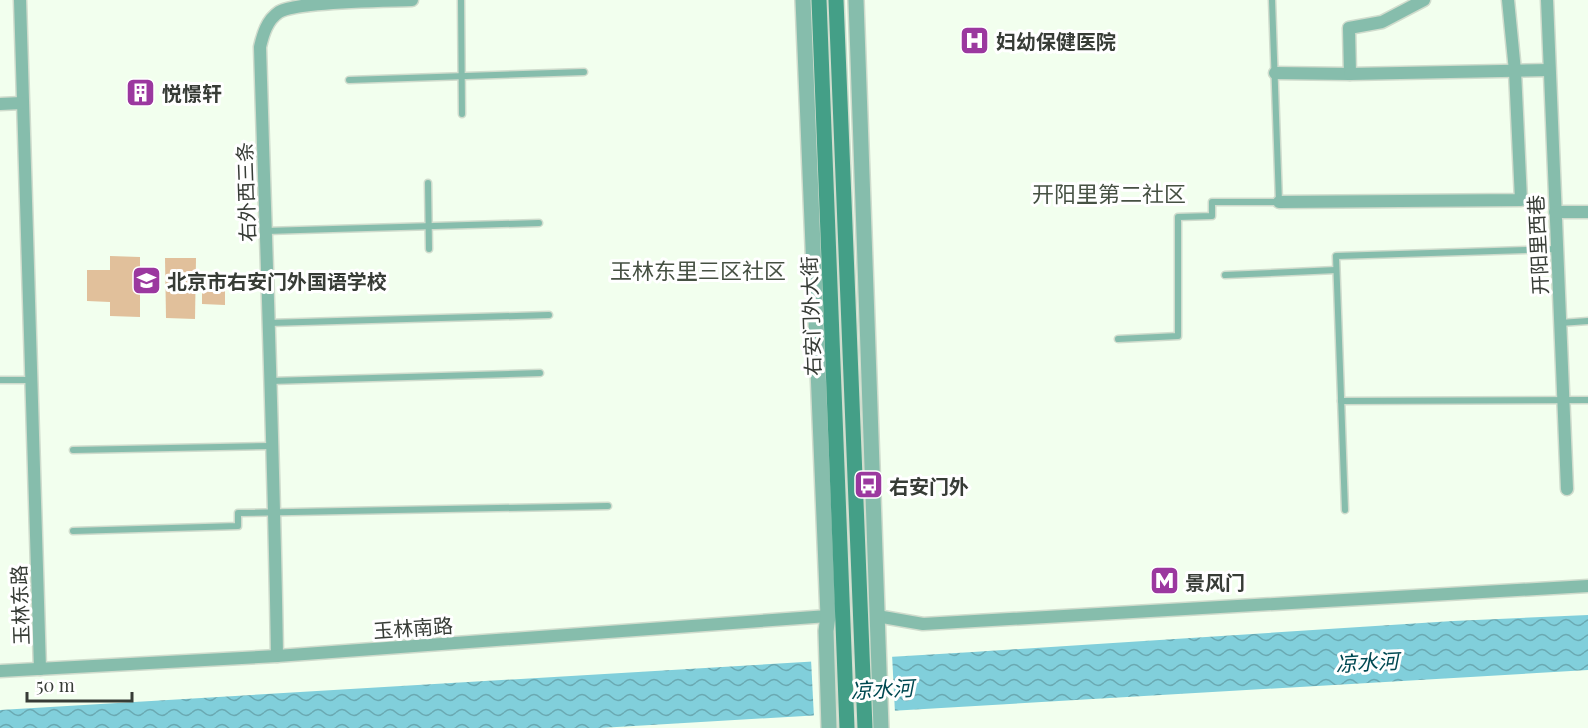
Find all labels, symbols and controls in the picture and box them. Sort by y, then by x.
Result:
hospital icon: 妇幼保健医院 [959,24,991,56]
place label: 妇幼保健医院 [996,27,1116,54]
building icon: 悦憬轩 [125,76,157,108]
place label: 悦憬轩 [162,79,222,106]
street label: 右外西三条 [230,142,260,242]
district label: 开阳里第二社区 [1032,178,1186,208]
street label: 开阳里西巷 [1521,194,1553,296]
district label: 玉林东里三区社区 [610,255,786,285]
street label: 右安门外大街 [794,256,826,376]
school or university icon: 北京市右安门外国语学校 [130,264,162,296]
place label: 北京市右安门外国语学校 [167,267,387,294]
bus stop icon: 右安门外 [852,469,884,501]
place label: 右安门外 [889,472,969,499]
street label: 玉林东路 [4,565,34,645]
metro station icon: 景风门 [1148,565,1180,597]
place label: 景风门 [1185,568,1245,595]
street label: 玉林南路 [372,611,454,643]
water label: 凉水河 [1335,645,1403,677]
scale bar [27,665,132,703]
water label: 凉水河 [850,672,918,704]
text: 50 m [36,673,75,697]

